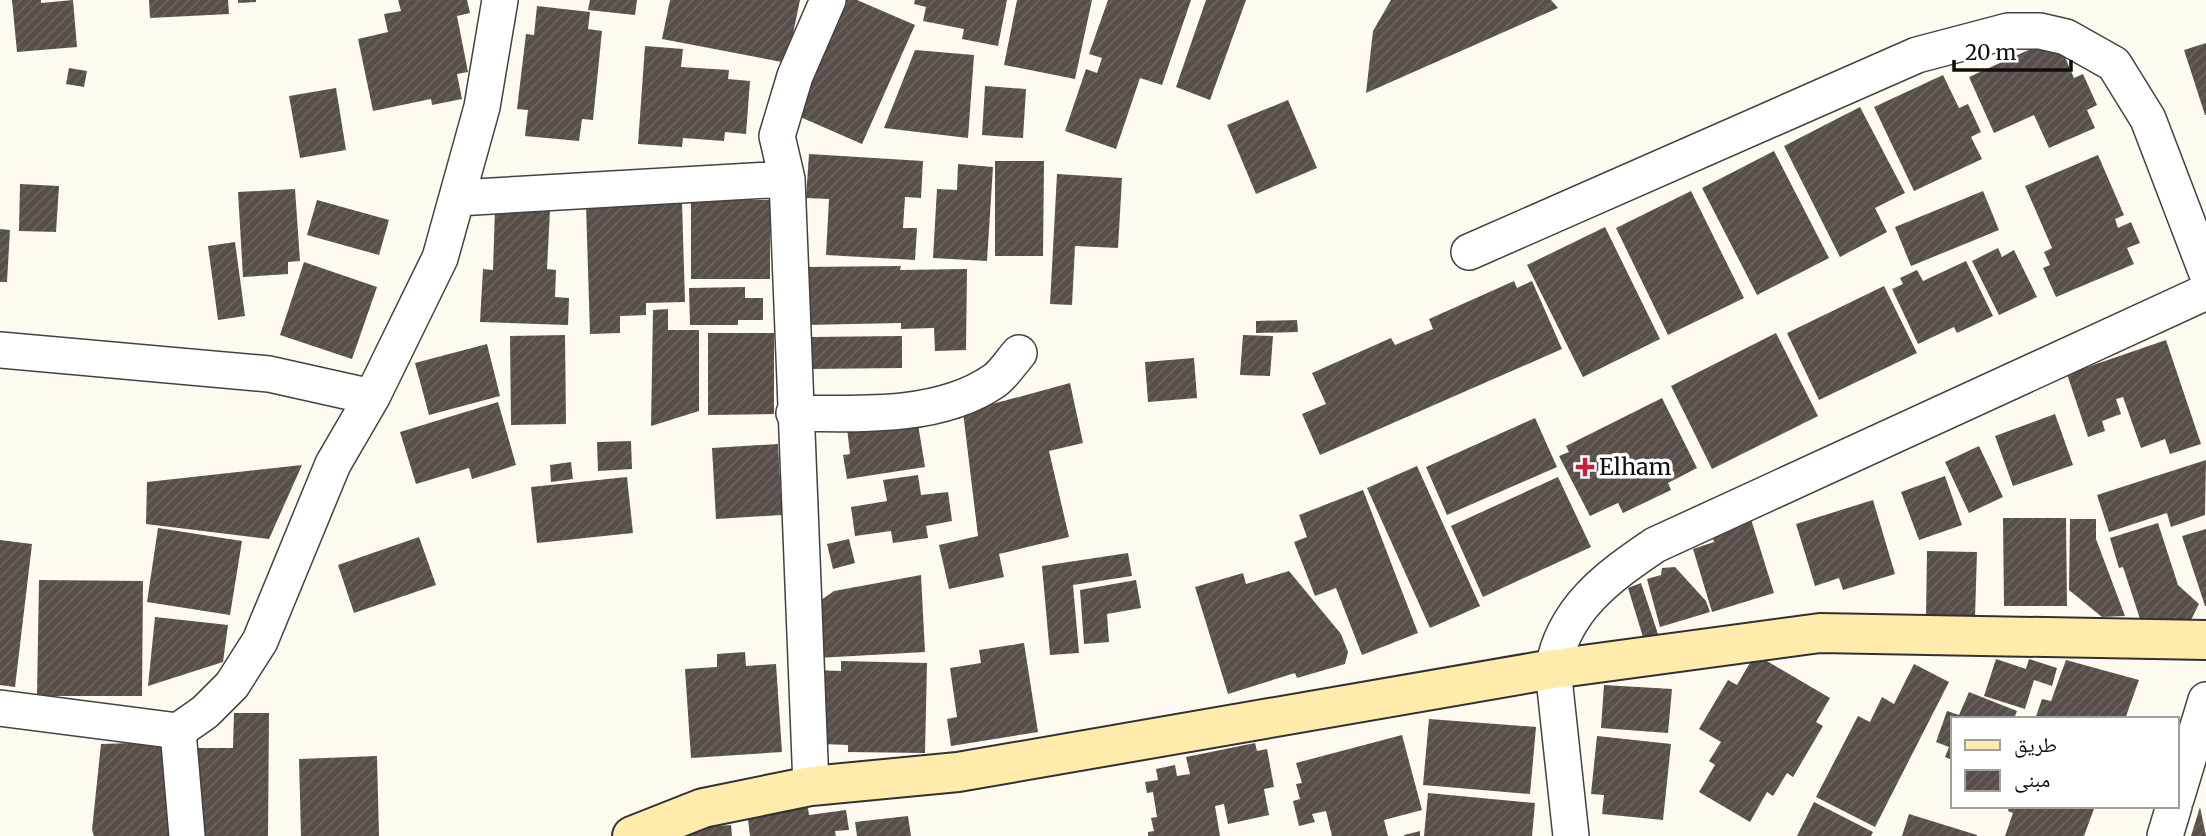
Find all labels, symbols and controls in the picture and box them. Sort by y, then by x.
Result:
scale bar [1954,28,2071,72]
text: 20 m [1965,39,2017,66]
place label: Elham [1599,452,1671,481]
marker: Elham [1577,459,1593,475]
legend [1951,717,2178,808]
text: طريق [2014,731,2057,758]
text: مبنى [2014,766,2050,793]

